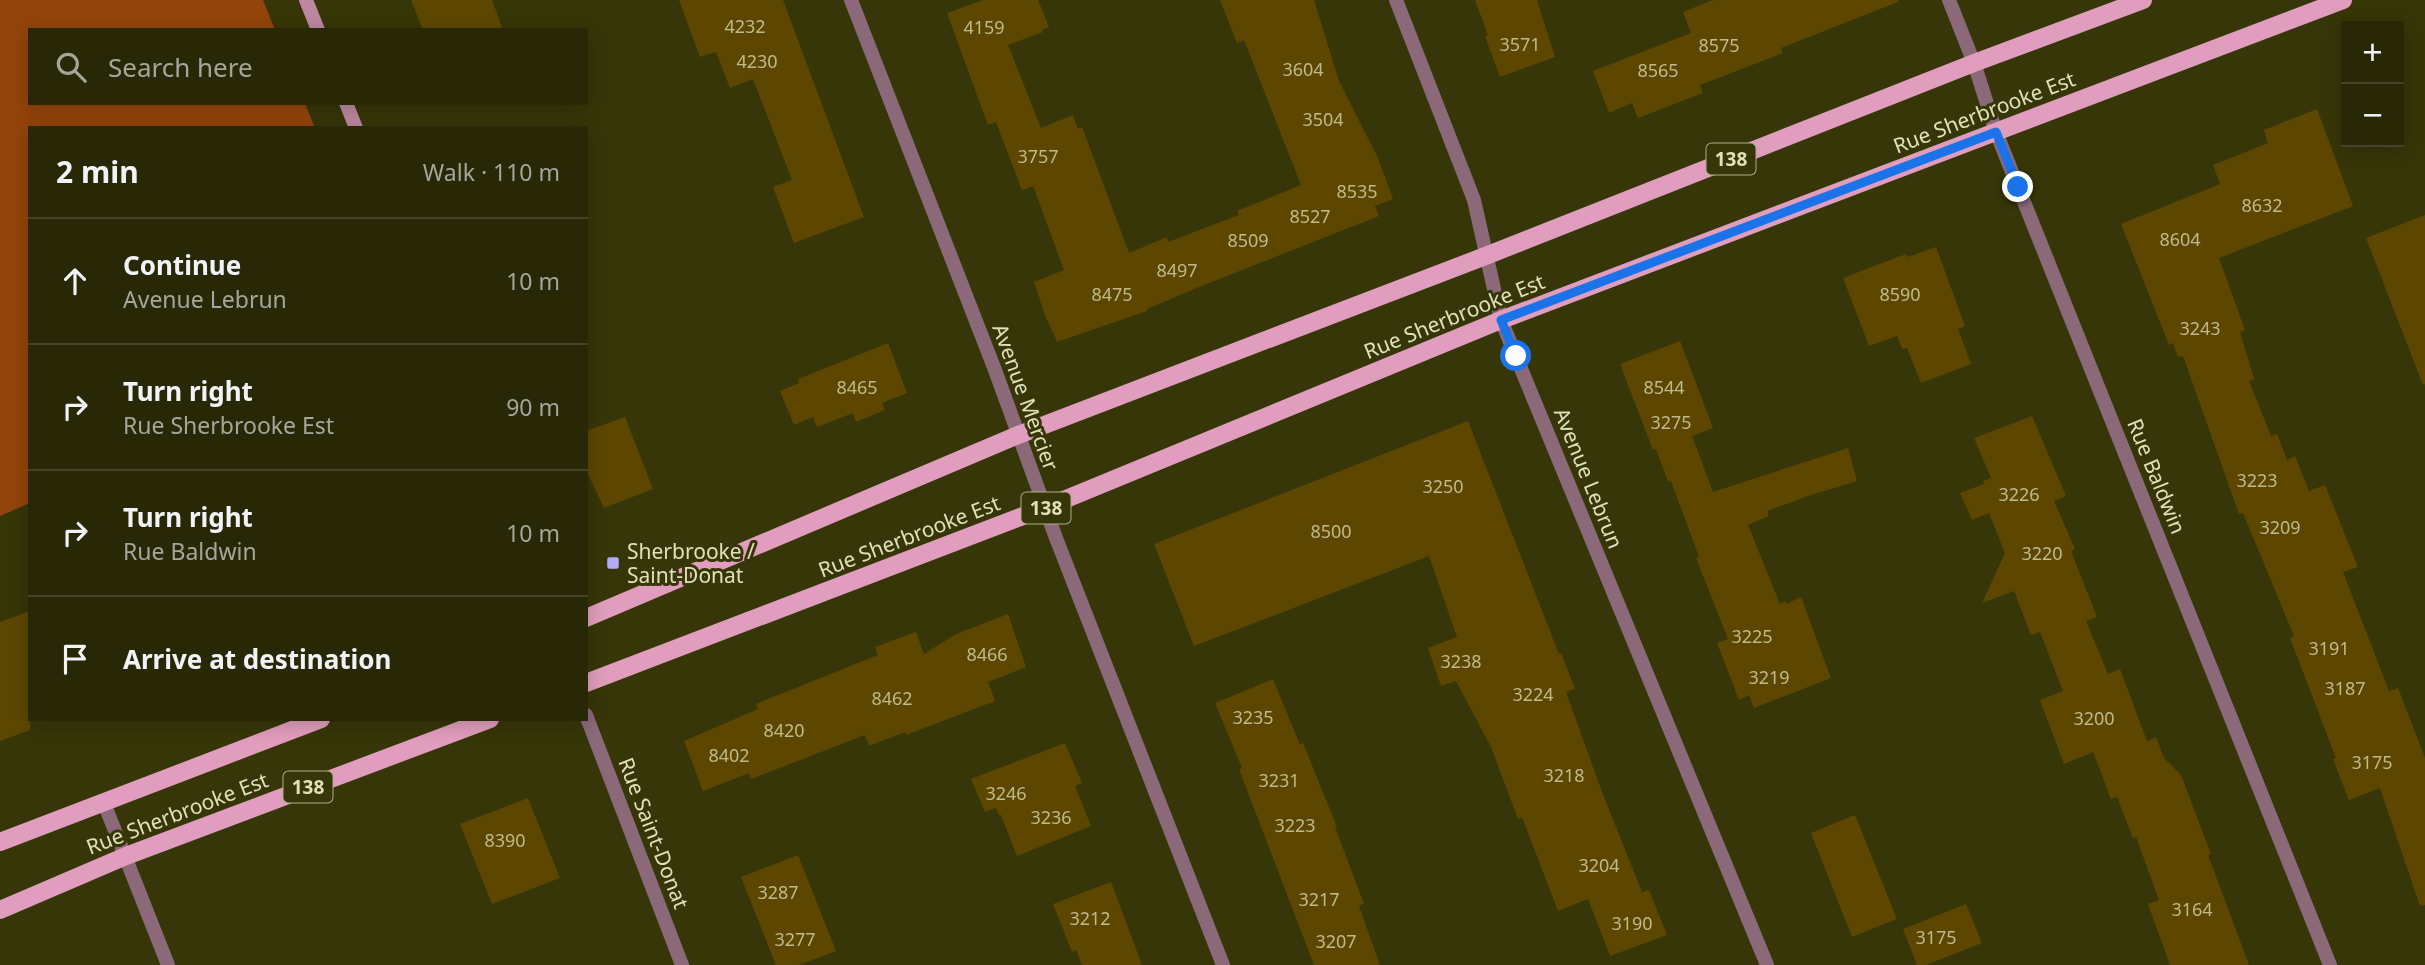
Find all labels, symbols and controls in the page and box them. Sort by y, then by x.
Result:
house number: 4232 [724,14,766,38]
house number: 4159 [963,15,1005,39]
map controls [2341,21,2404,147]
button: + [2341,21,2404,84]
search box [28,28,588,105]
house number: 3571 [1499,32,1541,56]
house number: 8575 [1698,33,1740,57]
icon: search [52,48,90,86]
text: Search here [108,49,253,85]
house number: 4230 [736,49,778,73]
house number: 3604 [1282,57,1324,81]
house number: 8565 [1637,58,1679,82]
street label: Rue Sherbrooke Est [1889,64,2079,160]
button: − [2341,84,2404,147]
house number: 3504 [1302,107,1344,131]
house number: 3757 [1017,144,1059,168]
road number: 138 [1706,144,1756,174]
text: 2 min [56,151,139,192]
text: Walk · 110 m [423,156,560,188]
route end [2002,171,2033,202]
house number: 8535 [1336,179,1378,203]
house number: 8632 [2241,193,2283,217]
house number: 8527 [1289,204,1331,228]
house number: 8604 [2159,227,2201,251]
house number: 8509 [1227,228,1269,252]
text: Continue [123,247,241,283]
house number: 8497 [1156,258,1198,282]
icon: ahead [56,262,94,300]
text: 10 m [506,265,560,297]
street label: Rue Sherbrooke Est [1359,267,1549,365]
house number: 8475 [1091,282,1133,306]
house number: 8590 [1879,282,1921,306]
text: Avenue Lebrun [123,283,287,315]
house number: 3243 [2179,316,2221,340]
street label: Avenue Mercier [986,320,1066,475]
route start [1500,340,1531,371]
text: Turn right [123,373,253,409]
house number: 8465 [836,375,878,399]
house number: 8544 [1643,375,1685,399]
icon: right [56,388,94,426]
text: 90 m [506,391,560,423]
street label: Avenue Lebrun [1548,403,1630,553]
text: Rue Sherbrooke Est [123,409,334,441]
house number: 3275 [1650,410,1692,434]
street label: Rue Baldwin [2121,414,2193,538]
house number: 3223 [2236,468,2278,492]
house number: 3250 [1422,474,1464,498]
house number: 3226 [1998,482,2040,506]
street label: Rue Sherbrooke Est [814,488,1004,584]
road number: 138 [1021,492,1070,524]
text: Turn right [123,499,253,535]
icon: right [56,514,94,552]
house number: 3209 [2259,515,2301,539]
text: 10 m [506,517,560,549]
house number: 8500 [1310,519,1352,543]
text: Rue Baldwin [123,535,257,567]
place label: Sherbrooke / Saint-Donat [627,537,755,589]
house number: 3220 [2021,541,2063,565]
marker: Sherbrooke / Saint-Donat [605,555,621,571]
house number: 3225 [1731,624,1773,648]
house number: 3191 [2308,636,2350,660]
icon: arrive [56,640,94,678]
text: Arrive at destination [123,641,392,677]
house number: 8466 [966,642,1008,666]
house number: 3238 [1440,649,1482,673]
house number: 3219 [1748,665,1790,689]
house number: 3187 [2324,676,2366,700]
house number: 3224 [1512,682,1554,706]
house number: 8462 [871,686,913,710]
house number: 3235 [1232,705,1274,729]
house number: 3200 [2073,706,2115,730]
house number: 8420 [763,718,805,742]
house number: 8402 [708,743,750,767]
house number: 3175 [2351,750,2393,774]
street label: Rue Saint-Donat [612,753,696,913]
house number: 3218 [1543,763,1585,787]
street label: Rue Sherbrooke Est [82,765,272,861]
house number: 3231 [1258,768,1300,792]
road number: 138 [284,772,332,802]
house number: 3246 [985,781,1027,805]
house number: 3236 [1030,805,1072,829]
house number: 3223 [1274,813,1316,837]
house number: 8390 [484,828,526,852]
house number: 3204 [1578,853,1620,877]
house number: 3287 [757,880,799,904]
house number: 3217 [1298,887,1340,911]
house number: 3164 [2171,897,2213,921]
house number: 3212 [1069,906,1111,930]
house number: 3190 [1611,911,1653,935]
house number: 3175 [1915,925,1957,949]
house number: 3277 [774,927,816,951]
house number: 3207 [1315,929,1357,953]

